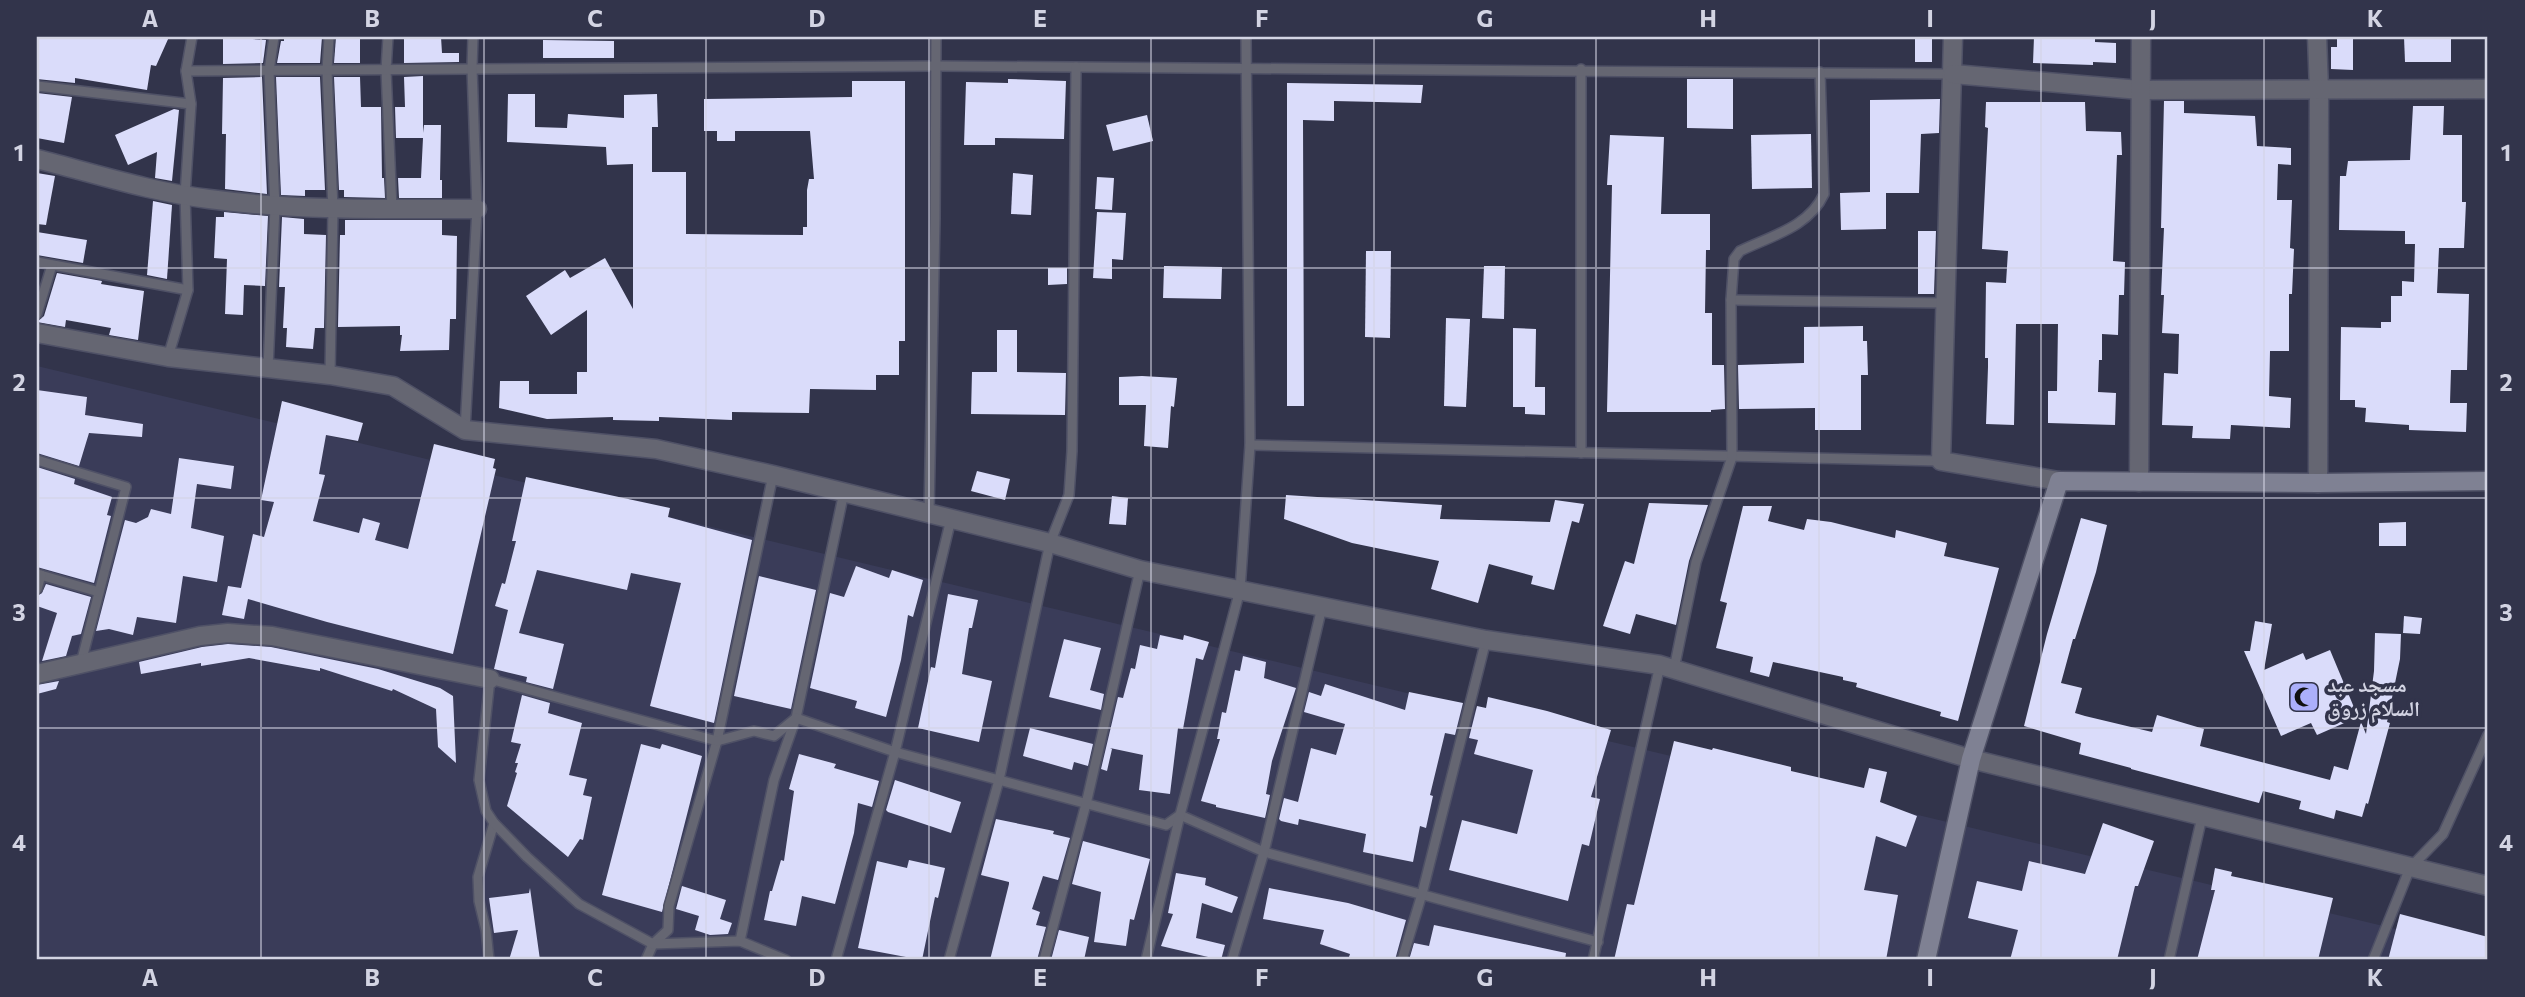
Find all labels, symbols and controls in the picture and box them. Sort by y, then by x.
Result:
text: A [142,4,159,32]
text: B [364,4,380,32]
text: C [587,4,603,32]
text: D [809,4,826,32]
text: E [1033,4,1047,32]
text: F [1255,4,1269,32]
text: G [1477,4,1493,32]
text: H [1699,4,1717,32]
text: I [1926,4,1934,32]
text: J [2149,4,2157,32]
text: K [2367,4,2383,32]
text: 1 [14,138,24,166]
text: 1 [2501,138,2511,166]
text: 2 [12,368,26,396]
text: 2 [2499,368,2513,396]
text: 3 [12,598,26,626]
text: 3 [2499,598,2513,626]
place label: مسجد عبد السلام زروق [2327,671,2420,723]
mosque icon: مسجد عبد السلام زروق [2287,680,2321,714]
text: 4 [12,828,26,856]
text: 4 [2499,828,2513,856]
text: A [142,963,159,991]
text: B [364,963,380,991]
text: C [587,963,603,991]
text: D [809,963,826,991]
text: E [1033,963,1047,991]
text: F [1255,963,1269,991]
text: G [1477,963,1493,991]
text: H [1699,963,1717,991]
text: I [1926,963,1934,991]
text: J [2149,963,2157,991]
text: K [2367,963,2383,991]

